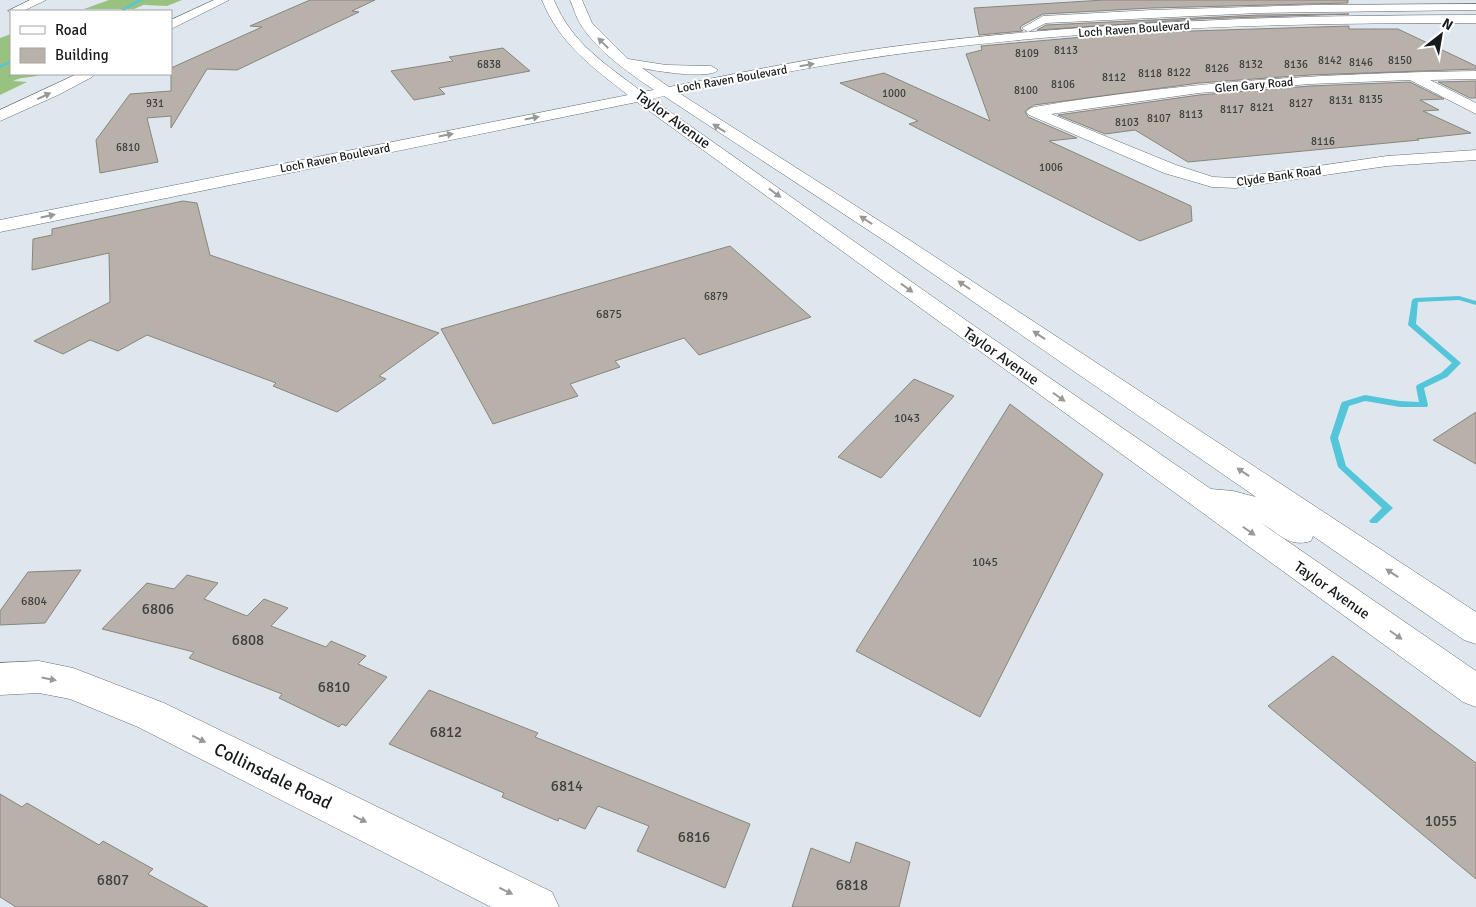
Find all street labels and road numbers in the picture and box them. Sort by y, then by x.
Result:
street label: Loch Raven Boulevard [1078,18,1190,41]
street label: Loch Raven Boulevard [676,62,789,97]
street label: Glen Gary Road [1214,75,1294,96]
street label: Taylor Avenue [632,86,714,152]
street label: Loch Raven Boulevard [279,140,392,177]
street label: Clyde Bank Road [1236,163,1322,190]
street label: Taylor Avenue [960,323,1042,389]
street label: Taylor Avenue [1291,557,1373,623]
street label: Collinsdale Road [211,738,335,814]

